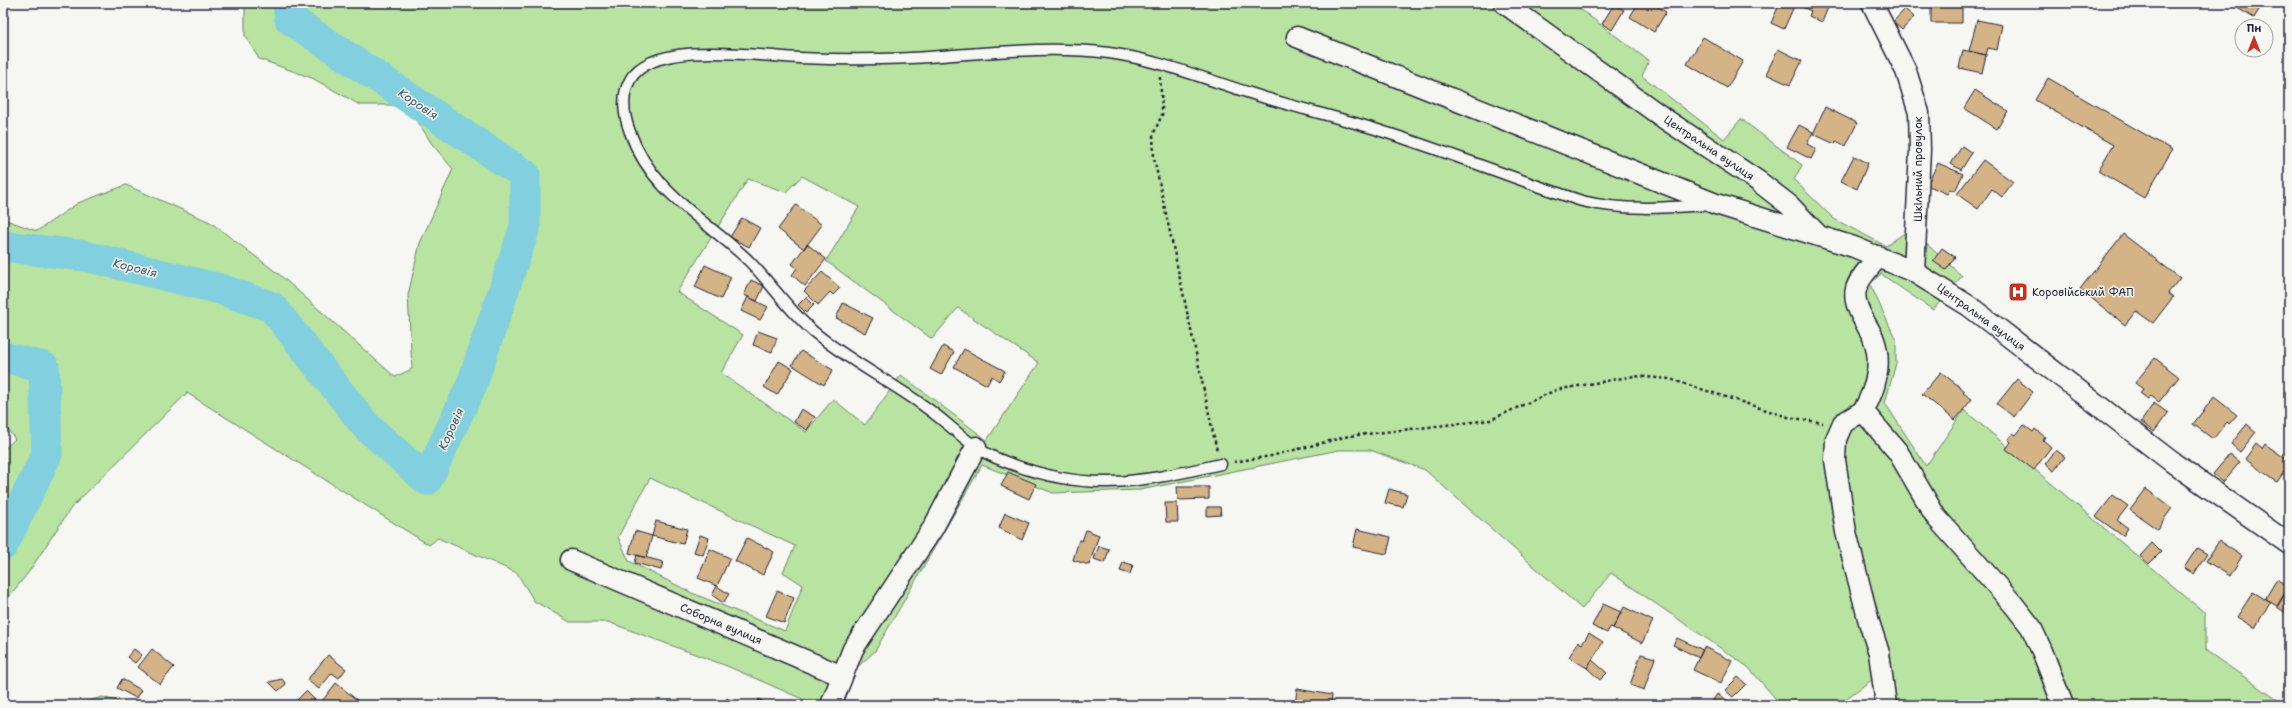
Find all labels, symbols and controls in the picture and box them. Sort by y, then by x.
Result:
north arrow [2234,18,2274,58]
text: Пн [2247,21,2261,36]
water label: Коровія [395,85,441,123]
street label: Центральна вулиця [1661,112,1757,184]
street label: Шкільний провулок [1911,116,1926,222]
water label: Коровія [111,255,159,281]
street label: Центральна вулиця [1934,280,2028,354]
hospital icon: Коровійський ФАП [2007,281,2029,303]
place label: Коровійський ФАП [2032,285,2133,300]
water label: Коровія [434,405,468,453]
street label: Соборна вулиця [678,600,764,648]

